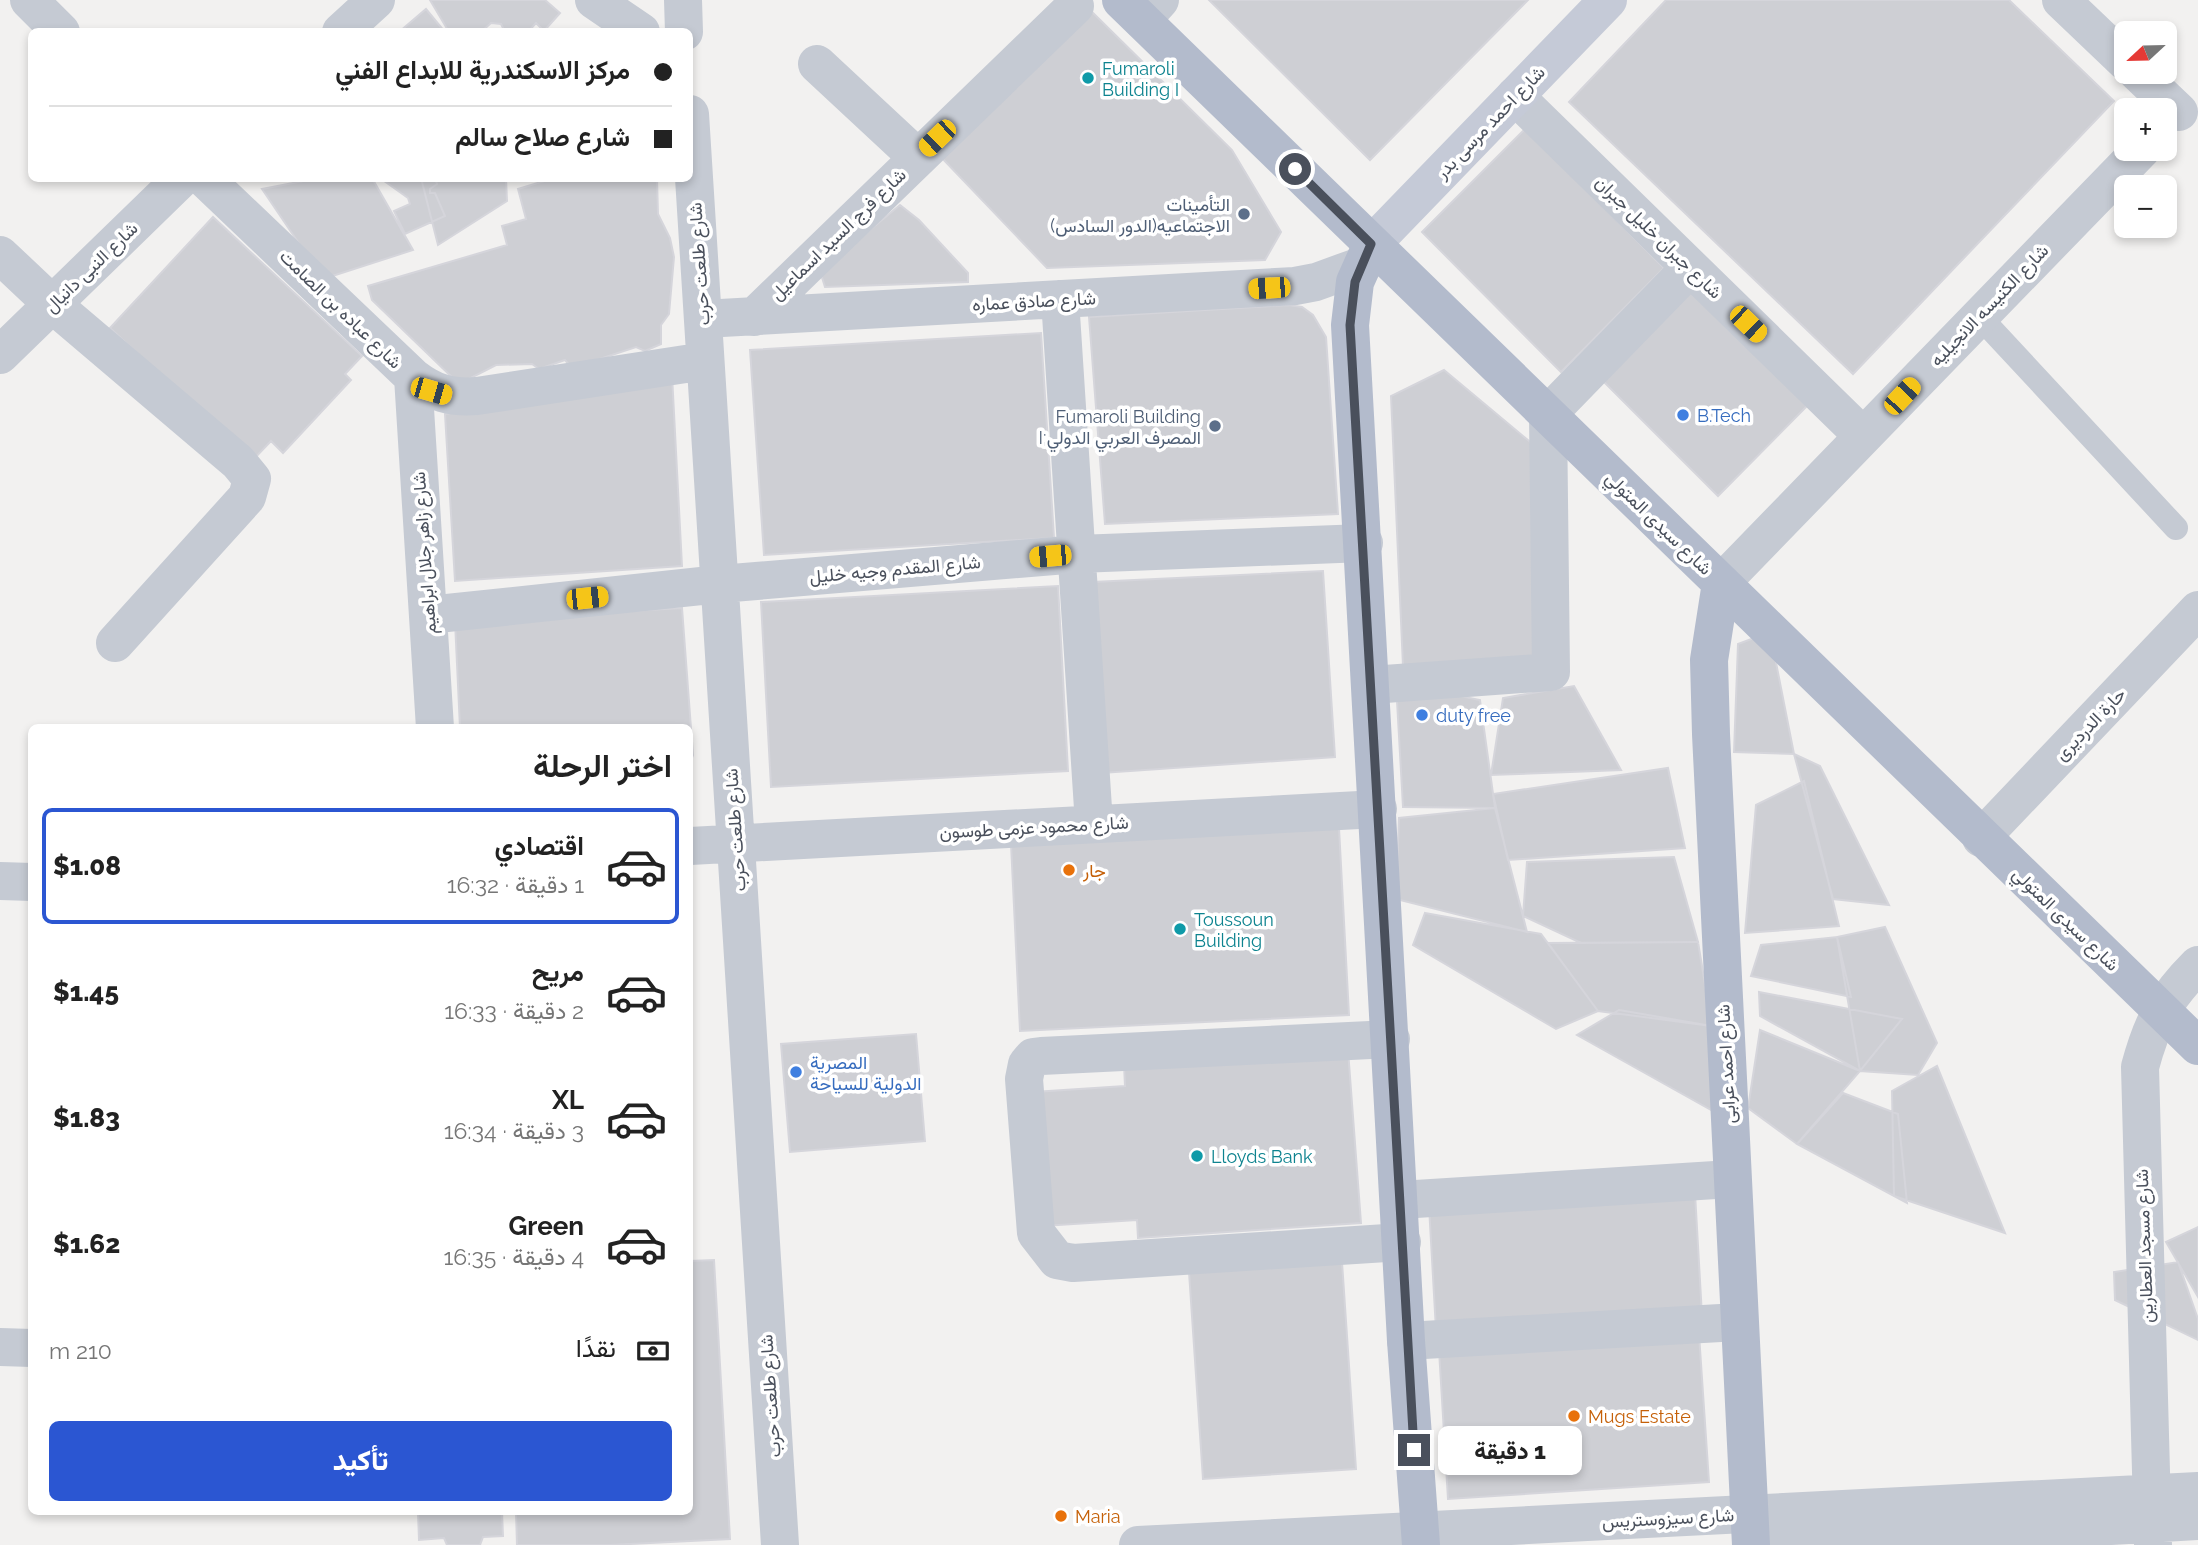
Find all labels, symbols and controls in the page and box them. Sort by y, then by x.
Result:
north arrow [2114,21,2177,84]
map controls [2114,21,2177,238]
text: مركز الاسكندرية للابداع الفني [335,55,630,85]
place label: Fumaroli Building I [1102,58,1179,100]
street label: شارع احمد مرسى بدر [1430,61,1550,185]
marker: Fumaroli Building I [1080,70,1096,86]
button: + [2114,98,2177,161]
car [915,116,960,160]
text: شارع صلاح سالم [455,122,630,152]
route start [1279,153,1311,185]
street label: شارع فرج السيد اسماعيل [766,164,911,305]
street label: شارع جبران خليل جبران [1590,171,1727,304]
button: − [2114,175,2177,238]
place label: التأمينات الاجتماعيه(الدور السادس) [1050,194,1230,237]
street label: شارع طلعت حرب [684,202,716,326]
marker: التأمينات الاجتماعيه(الدور السادس) [1236,206,1252,222]
street label: شارع النبى دانيال [40,217,143,318]
street label: شارع الكنيسه الانجيليه [1926,240,2054,372]
street label: شارع عباده بن الصامت [274,245,406,374]
car [1248,276,1291,300]
street label: شارع صادق عماره [972,287,1096,317]
car [1726,302,1771,346]
car [1880,373,1925,419]
car [408,375,455,407]
place label: B.Tech [1697,405,1751,426]
place label: Fumaroli Building I;المصرف العربي الدولي [1039,406,1201,453]
marker: B.Tech [1675,407,1691,423]
marker: Fumaroli Building I;المصرف العربي الدولي [1207,418,1223,434]
street label: شارع سيدى المتولي [1598,467,1716,583]
street label: شارع زاهر جلال ابراهيم [408,471,442,635]
car [1029,544,1072,568]
street label: شارع المقدم وجيه خليل [809,551,982,589]
car [566,585,609,611]
street label: حارة الدرديرى [2050,683,2130,765]
place label: duty free [1436,705,1511,726]
marker: duty free [1414,707,1430,723]
text: اختر الرحلة [533,747,672,784]
street label: شارع طلعت حرب [720,768,752,892]
street label: شارع محمود عزمى طوسون [939,812,1129,844]
text: اقتصادي [495,831,584,861]
icon: car [605,835,668,898]
text: $1.08 [53,851,121,881]
place label: جار [1082,860,1106,882]
marker: جار [1061,862,1077,878]
street label: شارع سيدى المتولي [2005,863,2123,979]
text: 1 دقيقة · 16:32 [447,871,584,898]
place label: Toussoun Building [1194,909,1274,951]
marker: Toussoun Building [1172,921,1188,937]
text: مريح [532,957,584,987]
icon: car [605,961,668,1024]
text: $1.45 [53,977,119,1007]
text: 2 دقيقة · 16:33 [444,997,584,1024]
street label: شارع احمد عرابى [1712,1004,1742,1124]
place label: المصرية الدولية للسياحة [810,1052,921,1095]
marker: المصرية الدولية للسياحة [788,1064,804,1080]
text: XL [552,1085,584,1115]
icon: car [605,1087,668,1150]
text: $1.83 [53,1103,120,1133]
text: 3 دقيقة · 16:34 [444,1117,584,1144]
place label: Lloyds Bank [1211,1146,1313,1167]
marker: Lloyds Bank [1189,1148,1205,1164]
street label: شارع مسجد العطارين [2131,1169,2159,1323]
text: Green [508,1211,584,1241]
icon: car [605,1213,668,1276]
text: $1.62 [53,1229,120,1259]
text: 4 دقيقة · 16:35 [443,1243,584,1270]
icon: cash [634,1332,672,1370]
text: نقدًا [576,1333,616,1363]
street label: شارع طلعت حرب [755,1334,787,1458]
text: 210 m [49,1337,112,1364]
place label: Mugs Estate [1588,1406,1691,1427]
marker: Mugs Estate [1566,1408,1582,1424]
button: تأكيد [49,1421,672,1501]
callout: 1 دقيقة [1438,1426,1582,1474]
route end [1398,1434,1430,1466]
text: 1 دقيقة [1474,1437,1546,1464]
street label: شارع سيزوستريس [1601,1504,1735,1534]
place label: Maria [1075,1506,1121,1527]
marker: Maria [1053,1508,1069,1524]

